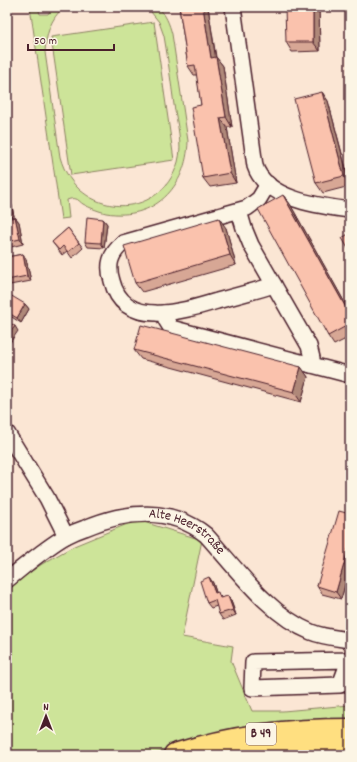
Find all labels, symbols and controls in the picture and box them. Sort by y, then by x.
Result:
scale bar [28,26,114,52]
text: 50 m [34,33,57,50]
street label: Alte Heerstraße [148,504,229,560]
north arrow [26,696,66,736]
text: N [43,700,49,716]
road number: B 49 [246,723,276,745]

